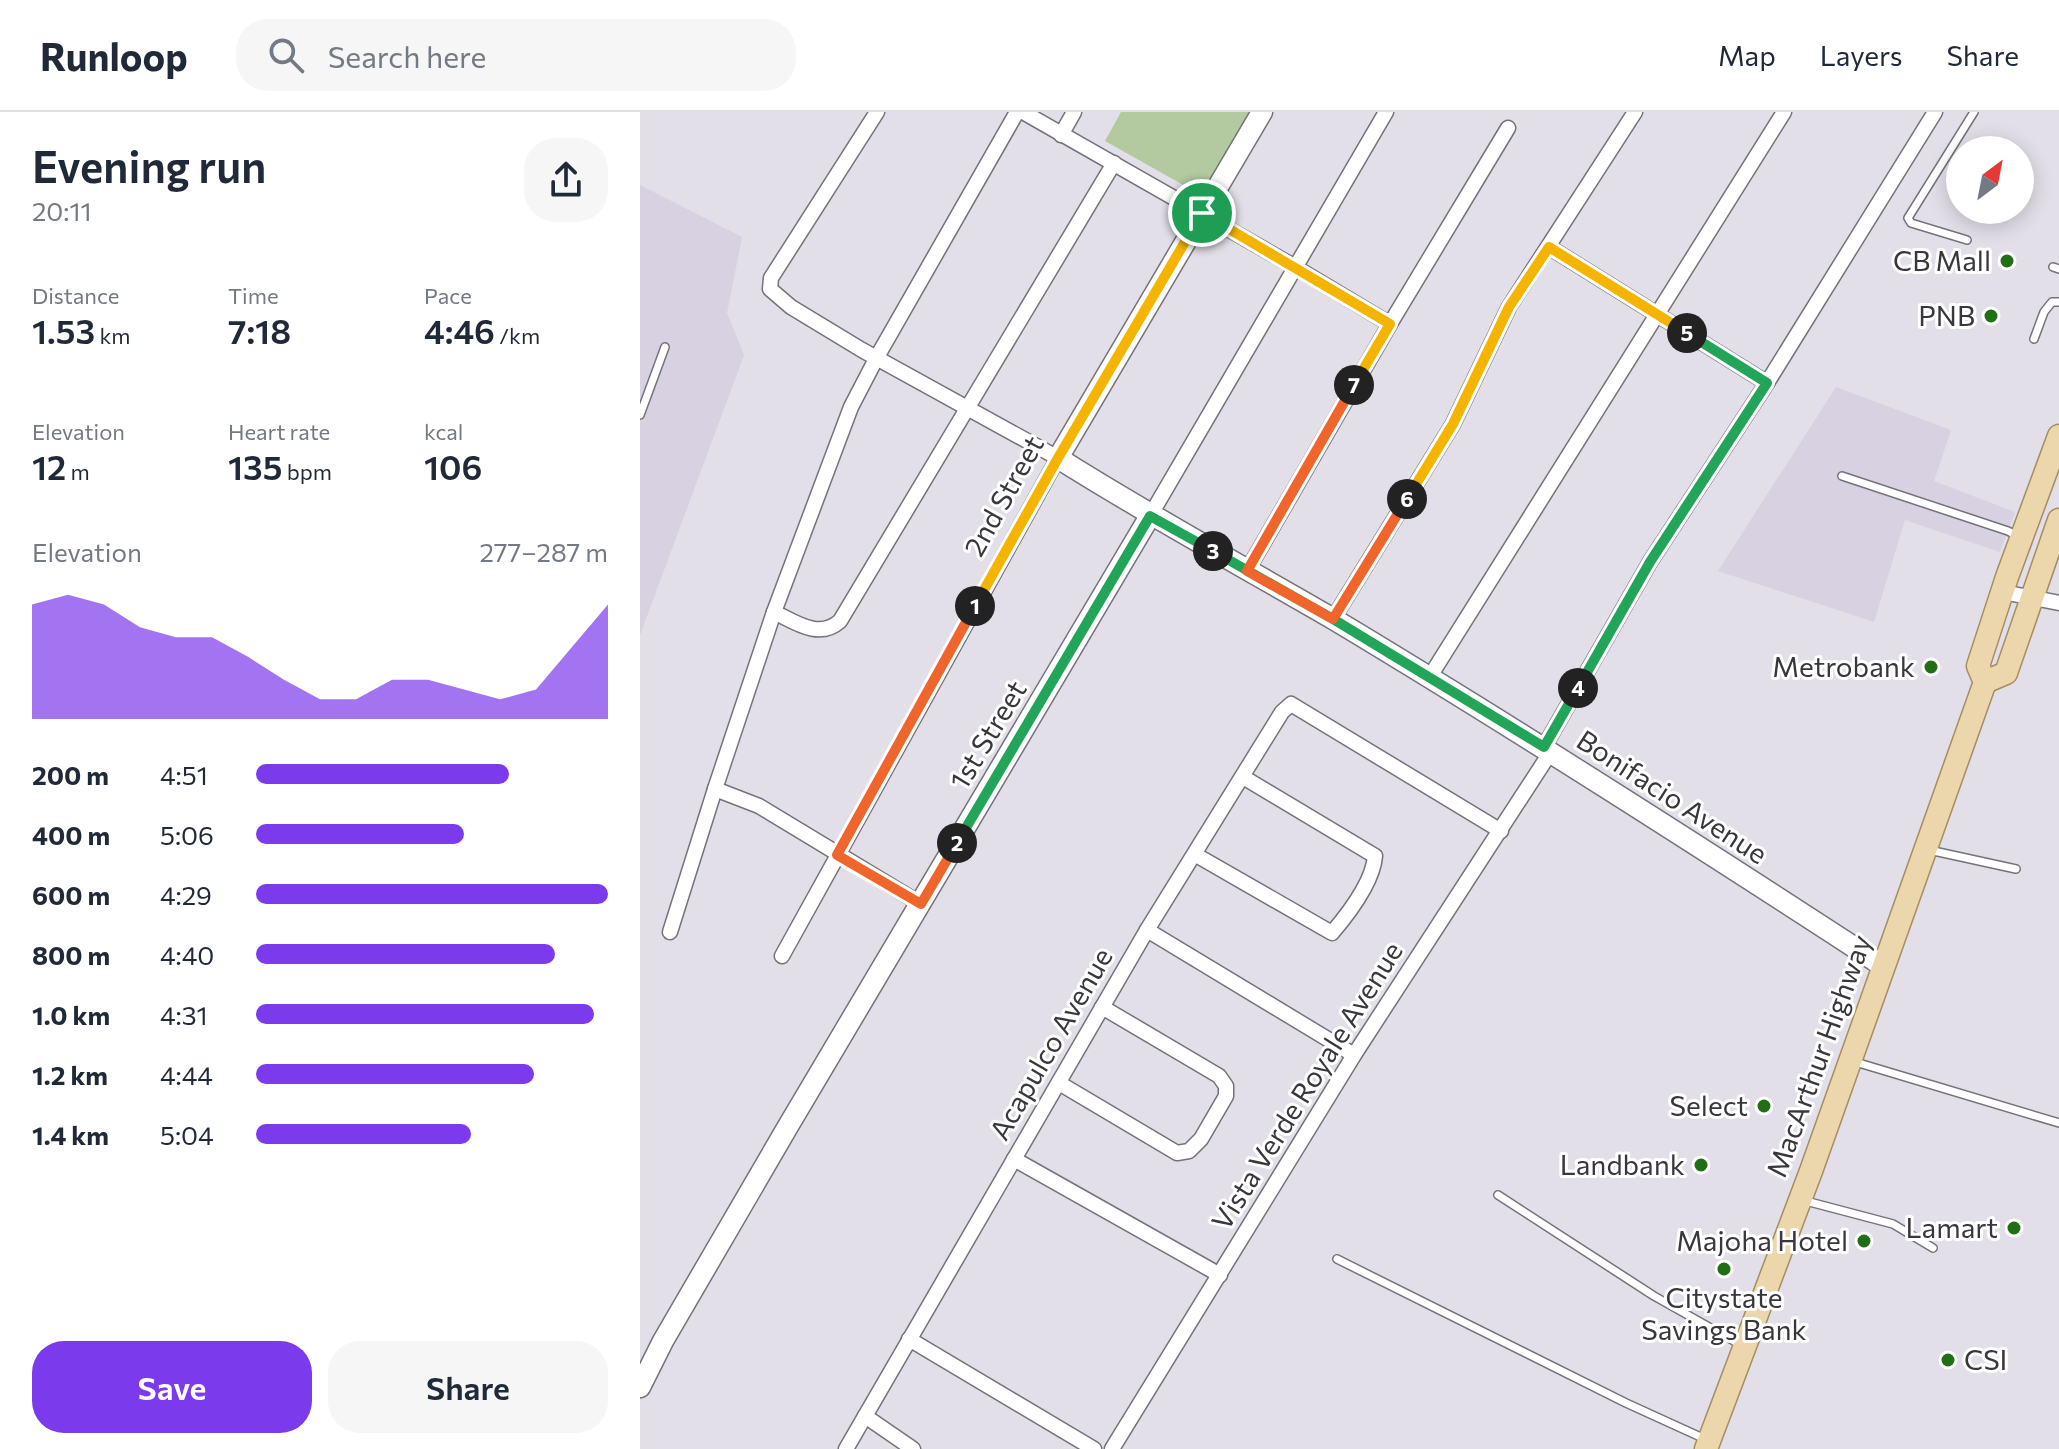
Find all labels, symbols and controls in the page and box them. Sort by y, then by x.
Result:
search box [236,19,796,91]
text: Runloop [40,32,188,79]
icon: search [264,33,308,77]
text: Search here [328,37,486,74]
text: Map [1718,38,1776,72]
text: Layers [1820,38,1902,72]
text: Share [1946,38,2019,72]
north arrow [1946,136,2034,224]
map controls [1946,136,2034,224]
text: Evening run [32,138,266,192]
button: share [524,138,608,222]
pin [1168,179,1236,247]
icon: arrive [1180,191,1224,235]
text: 20:11 [32,195,92,226]
place label: CB Mall [1893,243,1991,277]
marker: CB Mall [1998,252,2016,270]
text: Distance [32,282,119,309]
text: Time [228,282,279,309]
text: Pace [424,282,472,309]
place label: PNB [1918,298,1975,332]
marker: PNB [1982,307,2000,325]
text: 1.53 [32,309,95,351]
text: 7:18 [228,309,291,351]
text: 4:46 [424,309,495,351]
pin: 5 [1667,313,1707,353]
text: 5 [1681,319,1693,346]
text: km [95,322,131,349]
text: /km [495,322,540,349]
pin: 7 [1334,365,1374,405]
text: 7 [1348,371,1360,398]
text: Elevation [32,418,125,445]
text: Heart rate [228,418,330,445]
text: kcal [424,418,463,445]
street label: 2nd Street [956,429,1050,562]
text: 12 [32,445,66,487]
text: 135 [228,445,283,487]
text: 106 [424,445,482,487]
text: m [66,458,90,485]
text: bpm [283,458,332,485]
pin: 6 [1387,479,1427,519]
text: 6 [1400,485,1414,512]
pin: 3 [1193,531,1233,571]
text: Elevation [32,536,142,567]
text: 277–287 m [479,536,608,567]
text: 3 [1207,537,1219,564]
pin: 1 [955,586,995,626]
text: 1 [970,592,980,619]
place label: Metrobank [1772,649,1915,683]
marker: Metrobank [1922,658,1940,676]
pin: 4 [1558,668,1598,708]
street label: 1st Street [942,674,1033,795]
text: 4 [1571,674,1585,701]
street label: Bonifacio Avenue [1571,722,1774,870]
text: 200 m [32,759,109,790]
text: 4:51 [160,759,208,790]
text: 400 m [32,819,110,850]
text: 5:06 [160,819,214,850]
pin: 2 [937,823,977,863]
text: 2 [951,829,963,856]
text: 600 m [32,879,110,910]
text: 4:29 [160,879,212,910]
street label: MacArthur Highway [1758,930,1878,1181]
street label: Vista Verde Royale Avenue [1203,935,1409,1236]
text: 800 m [32,939,110,970]
text: 4:40 [160,939,214,970]
street label: Acapulco Avenue [981,942,1119,1145]
text: 1.0 km [32,999,110,1030]
text: 4:31 [160,999,208,1030]
text: 1.2 km [32,1059,108,1090]
text: 4:44 [160,1059,213,1090]
place label: Select [1670,1088,1748,1122]
marker: Select [1755,1097,1773,1115]
text: 1.4 km [32,1119,109,1150]
text: 5:04 [160,1119,214,1150]
place label: Landbank [1560,1147,1685,1181]
marker: Landbank [1692,1156,1710,1174]
place label: Lamart [1906,1210,1998,1244]
marker: Lamart [2005,1219,2023,1237]
place label: Majoha Hotel [1676,1223,1848,1257]
marker: Majoha Hotel [1855,1232,1873,1250]
marker: Citystate Savings Bank [1715,1260,1733,1278]
place label: Citystate Savings Bank [1641,1280,1807,1346]
button: Save [32,1341,312,1433]
button: Share [328,1341,608,1433]
place label: CSI [1964,1342,2007,1376]
marker: CSI [1939,1351,1957,1369]

